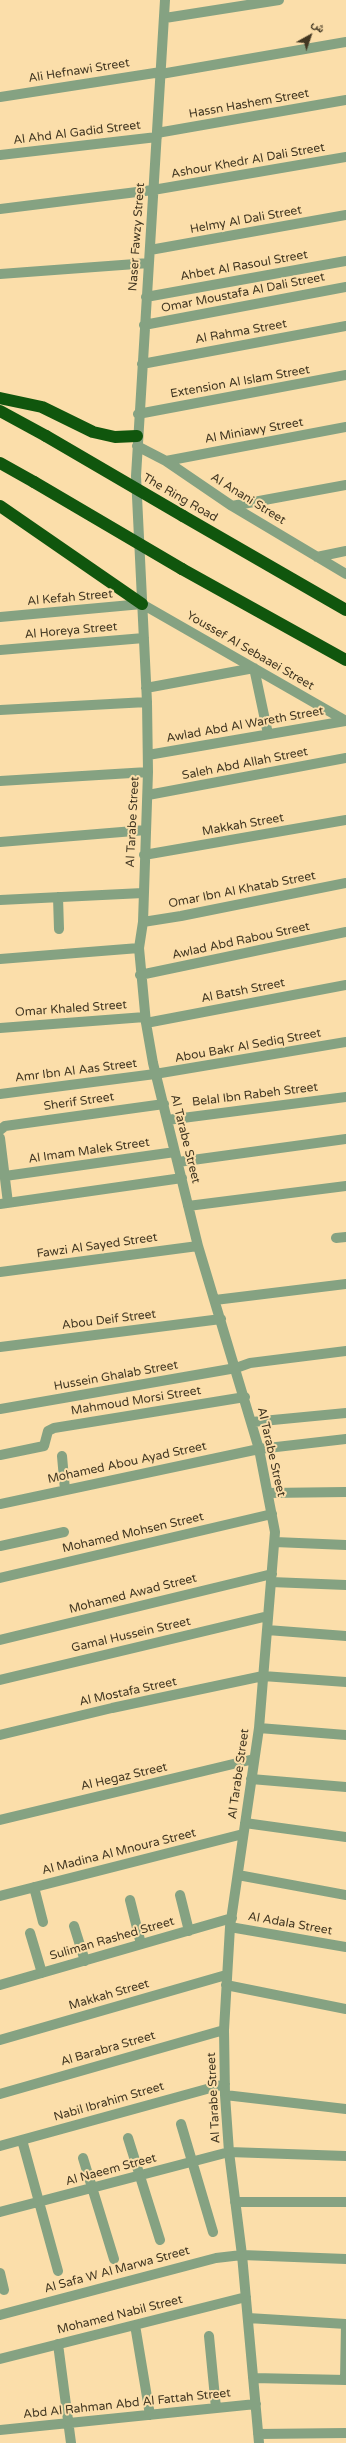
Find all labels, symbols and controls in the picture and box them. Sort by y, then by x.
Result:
north arrow [290,16,330,56]
text: ش [309,17,327,36]
street label: Ali Hefnawi Street [27,56,131,86]
street label: Hassn Hashem Street [188,86,310,122]
street label: Al Ahd Al Gadid Street [12,118,142,148]
street label: Ashour Khedr Al Dali Street [170,140,326,182]
street label: Naser Fawzy Street [126,182,148,292]
street label: Helmy Al Dali Street [189,203,303,237]
street label: Ahbet Al Rasoul Street [179,248,309,284]
street label: Omar Moustafa Al Dali Street [160,270,326,316]
street label: Al Rahma Street [194,317,288,347]
street label: Extension Al Islam Street [169,363,311,401]
street label: Al Miniawy Street [204,415,304,447]
street label: Al Anani Street [208,470,288,528]
street label: The Ring Road [140,471,220,525]
street label: Al Kefah Street [27,587,113,609]
street label: Youssef Al Sebaaei Street [184,609,316,693]
street label: Al Horeya Street [24,620,118,642]
street label: Awlad Abd Al Wareth Street [165,704,325,746]
street label: Saleh Abd Allah Street [181,745,309,783]
street label: Al Tarabe Street [123,776,143,868]
street label: Makkah Street [201,811,285,839]
street label: Omar Ibn Al Khatab Street [167,869,317,911]
street label: Awlad Abd Rabou Street [171,919,311,963]
street label: Al Batsh Street [200,976,286,1006]
street label: Omar Khaled Street [15,998,127,1020]
street label: Abou Bakr Al Sediq Street [174,1026,322,1066]
street label: Amr Ibn Al Aas Street [14,1056,138,1086]
street label: Belal Ibn Rabeh Street [191,1080,319,1110]
street label: Sherif Street [43,1090,115,1114]
street label: Al Tarabe Street [167,1093,203,1185]
street label: Al Imam Malek Street [27,1135,151,1167]
street label: Fawzi Al Sayed Street [36,1230,158,1262]
street label: Abou Deif Street [61,1307,157,1333]
street label: Hussein Ghalab Street [53,1358,179,1394]
street label: Mahmoud Morsi Street [70,1384,202,1418]
street label: Al Tarabe Street [254,1406,288,1498]
street label: Mohamed Abou Ayad Street [46,1439,208,1487]
street label: Mohamed Mohsen Street [61,1510,205,1556]
street label: Mohamed Awad Street [68,1571,198,1617]
street label: Gamal Hussein Street [70,1614,192,1656]
street label: Al Mostafa Street [78,1675,178,1709]
street label: Al Tarabe Street [226,1728,252,1820]
street label: Al Hegaz Street [79,1760,169,1794]
street label: Al Madina Al Mnoura Street [41,1826,197,1878]
street label: Al Adala Street [247,1910,333,1938]
street label: Suliman Rashed Street [48,1914,176,1964]
street label: Makkah Street [67,1977,151,2013]
street label: Al Barabra Street [59,2029,157,2069]
street label: Al Tarabe Street [204,2052,224,2144]
street label: Nabil Ibrahim Street [52,2079,166,2125]
street label: Al Naeem Street [64,2151,158,2189]
street label: Al Safa W Al Marwa Street [43,2244,191,2296]
street label: Mohamed Nabil Street [56,2292,184,2338]
street label: Abd Al Rahman Abd Al Fattah Street [22,2386,232,2422]

